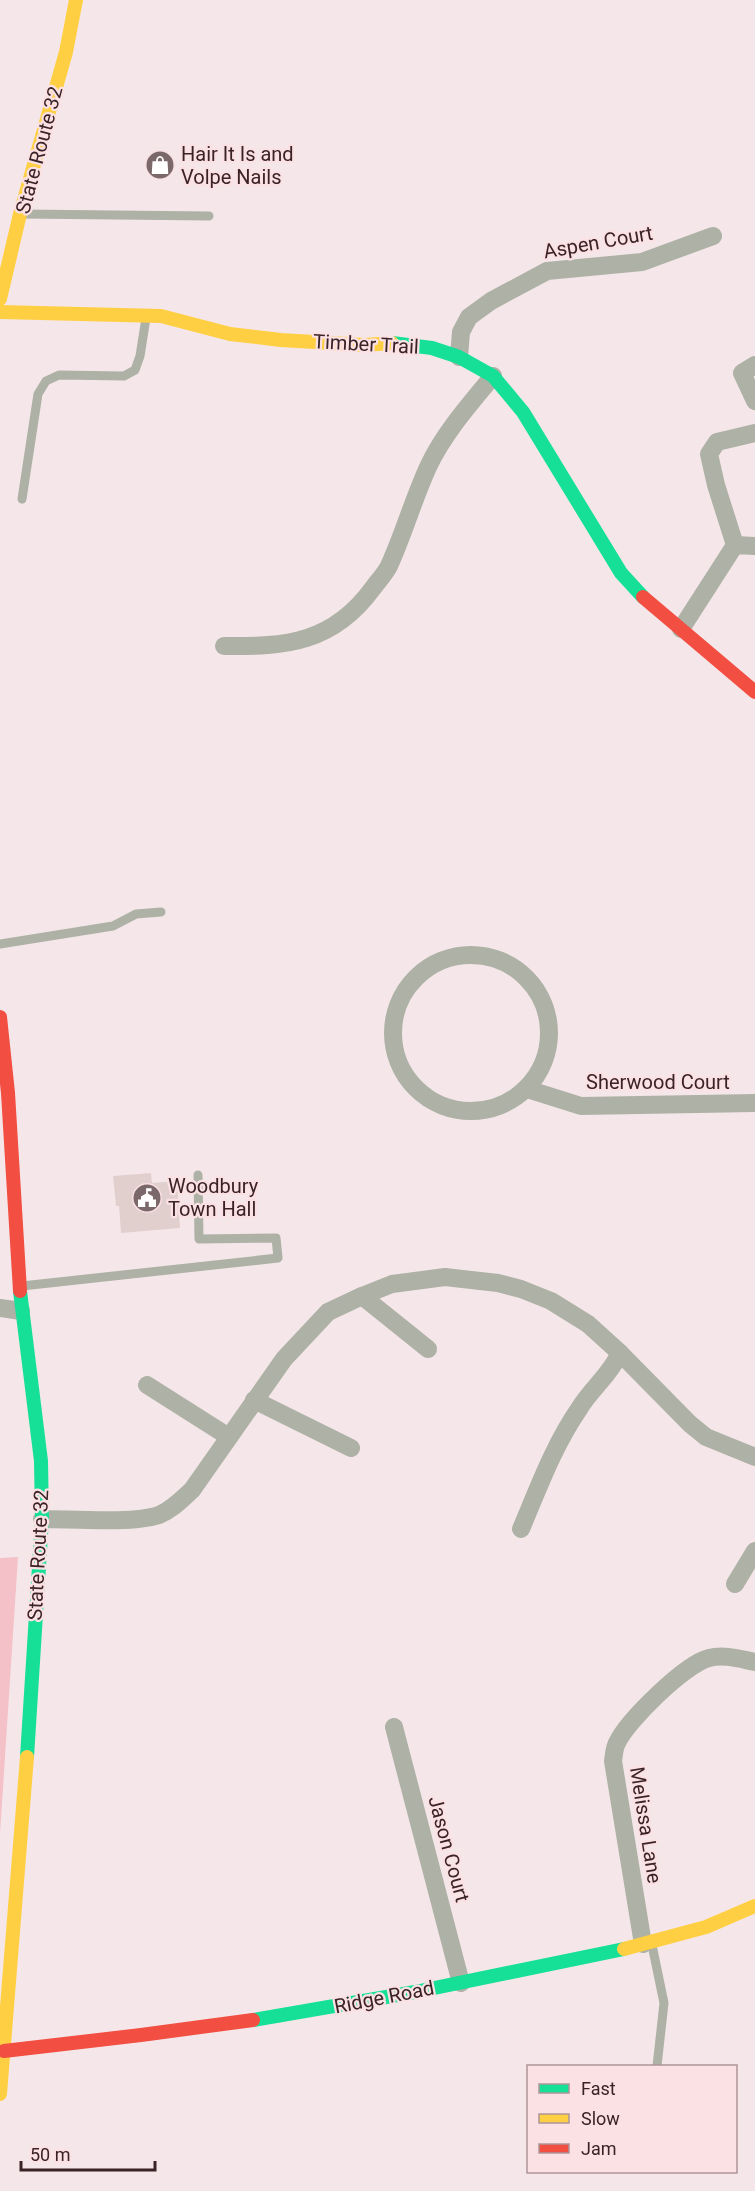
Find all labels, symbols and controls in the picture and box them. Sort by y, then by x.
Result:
street label: State Route 32 [10,84,68,216]
place label: Hair It Is and Volpe Nails [181,142,294,189]
shop icon: Hair It Is and Volpe Nails [144,149,176,181]
street label: Aspen Court [542,221,654,263]
street label: Timber Trail [313,329,419,359]
street label: Sherwood Court [586,1070,730,1094]
place label: Woodbury Town Hall [168,1174,259,1221]
public building icon: Woodbury Town Hall [131,1182,163,1214]
street label: State Route 32 [23,1489,53,1621]
street label: Melissa Lane [625,1765,667,1885]
street label: Jason Court [423,1793,475,1905]
street label: Ridge Road [332,1976,436,2018]
legend [527,2065,737,2173]
text: Fast [581,2078,616,2099]
text: Slow [581,2108,620,2129]
scale bar [21,2134,154,2172]
text: Jam [581,2138,617,2159]
text: 50 m [30,2144,70,2165]

